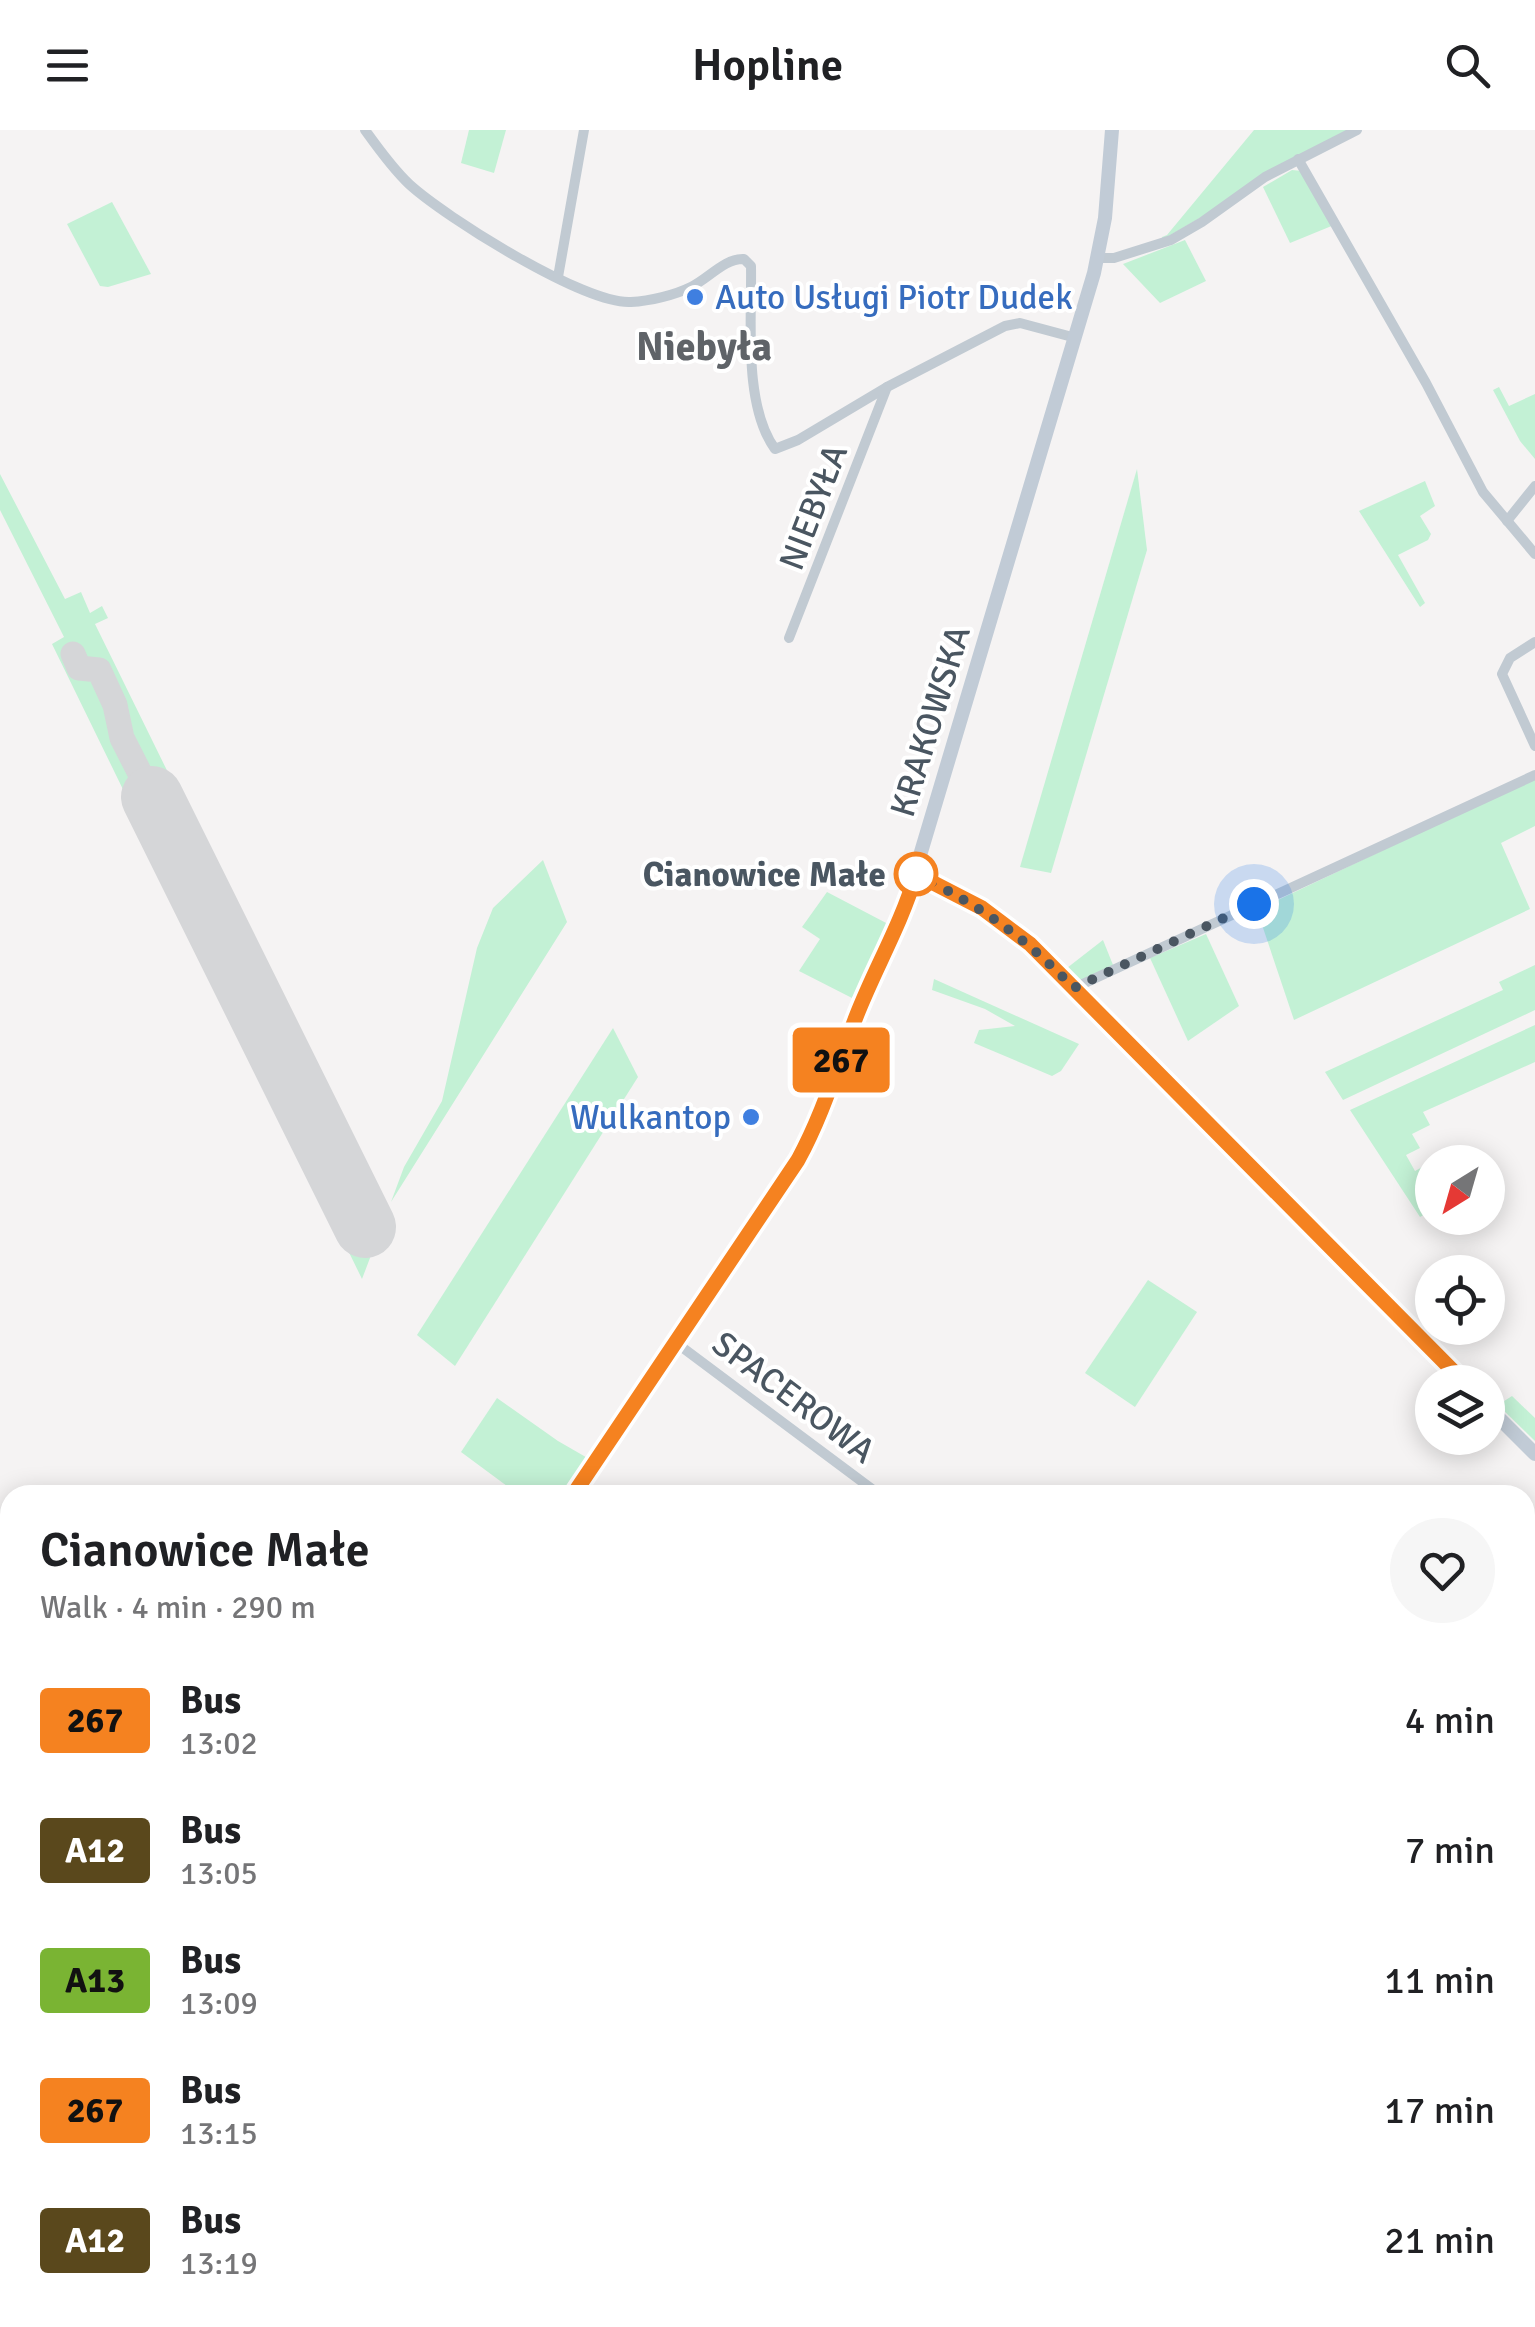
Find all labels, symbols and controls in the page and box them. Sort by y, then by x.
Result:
icon: menu [40,38,95,93]
text: Hopline [692,38,843,93]
icon: search [1440,38,1495,93]
place label: Auto Usługi Piotr Dudek [715,276,1073,319]
marker: Auto Usługi Piotr Dudek [684,286,706,308]
district label: Niebyła [636,322,772,372]
street label: NIEBYŁA [770,438,857,576]
street label: KRAKOWSKA [881,620,980,822]
place label: Cianowice Małe [643,853,886,896]
marker: Cianowice Małe [895,853,937,895]
your location [1229,879,1279,929]
line badge: 267 [784,1028,898,1092]
text: 267 [813,1039,869,1082]
place label: Wulkantop [570,1096,731,1139]
marker: Wulkantop [740,1106,762,1128]
north arrow [1415,1145,1505,1235]
map controls [1415,1145,1505,1455]
button: locate [1415,1255,1505,1345]
street label: SPACEROWA [704,1322,884,1473]
button: layers [1415,1365,1505,1455]
button: heart [1390,1518,1495,1623]
text: Cianowice Małe [40,1521,370,1580]
text: Walk · 4 min · 290 m [40,1588,316,1627]
text: Bus [180,1677,241,1724]
text: 4 min [1405,1697,1495,1744]
text: 267 [67,1699,123,1742]
text: 13:02 [180,1724,258,1763]
text: Bus [180,1807,241,1854]
text: 7 min [1405,1827,1495,1874]
text: A12 [65,1829,125,1872]
text: 13:05 [180,1854,258,1893]
text: Bus [180,1937,241,1984]
text: 11 min [1384,1957,1495,2004]
text: A13 [65,1959,125,2002]
text: 13:09 [180,1984,258,2023]
text: Bus [180,2067,241,2114]
text: 17 min [1384,2087,1495,2134]
text: 267 [67,2089,123,2132]
text: 13:15 [180,2114,258,2153]
text: Bus [180,2197,241,2244]
text: 21 min [1384,2217,1495,2264]
text: A12 [65,2219,125,2262]
text: 13:19 [180,2244,258,2283]

